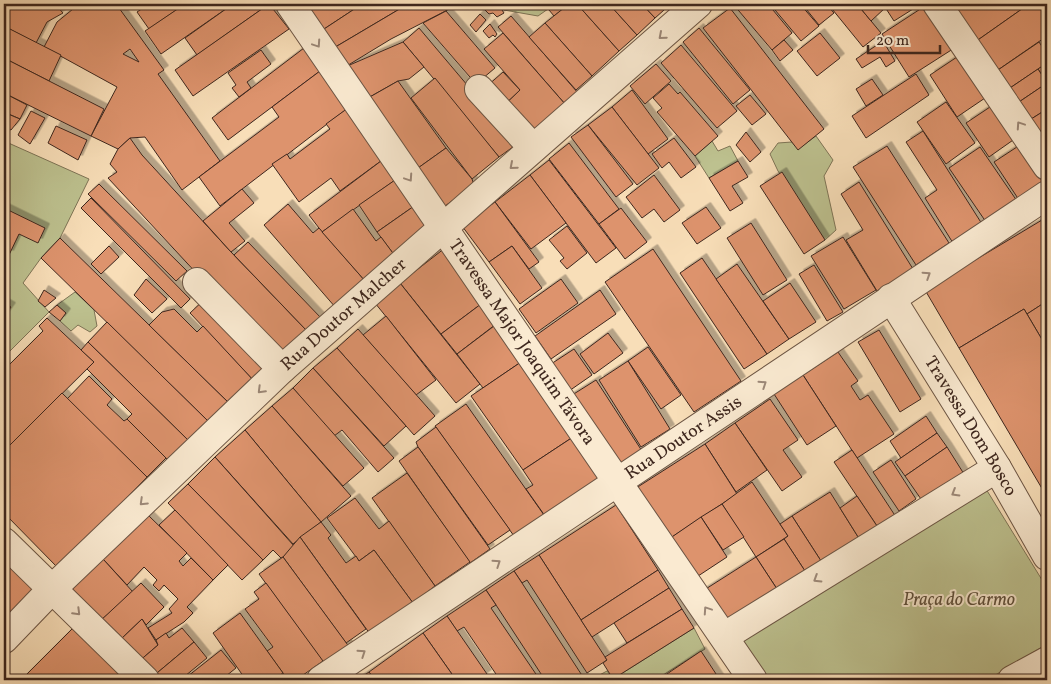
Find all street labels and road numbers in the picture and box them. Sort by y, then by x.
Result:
street label: Travessa Major Joaquim Távora [442,234,601,450]
street label: Rua Doutor Malcher [275,252,413,377]
street label: Travessa Dom Bosco [918,352,1023,501]
street label: Rua Doutor Assis [620,390,747,486]

